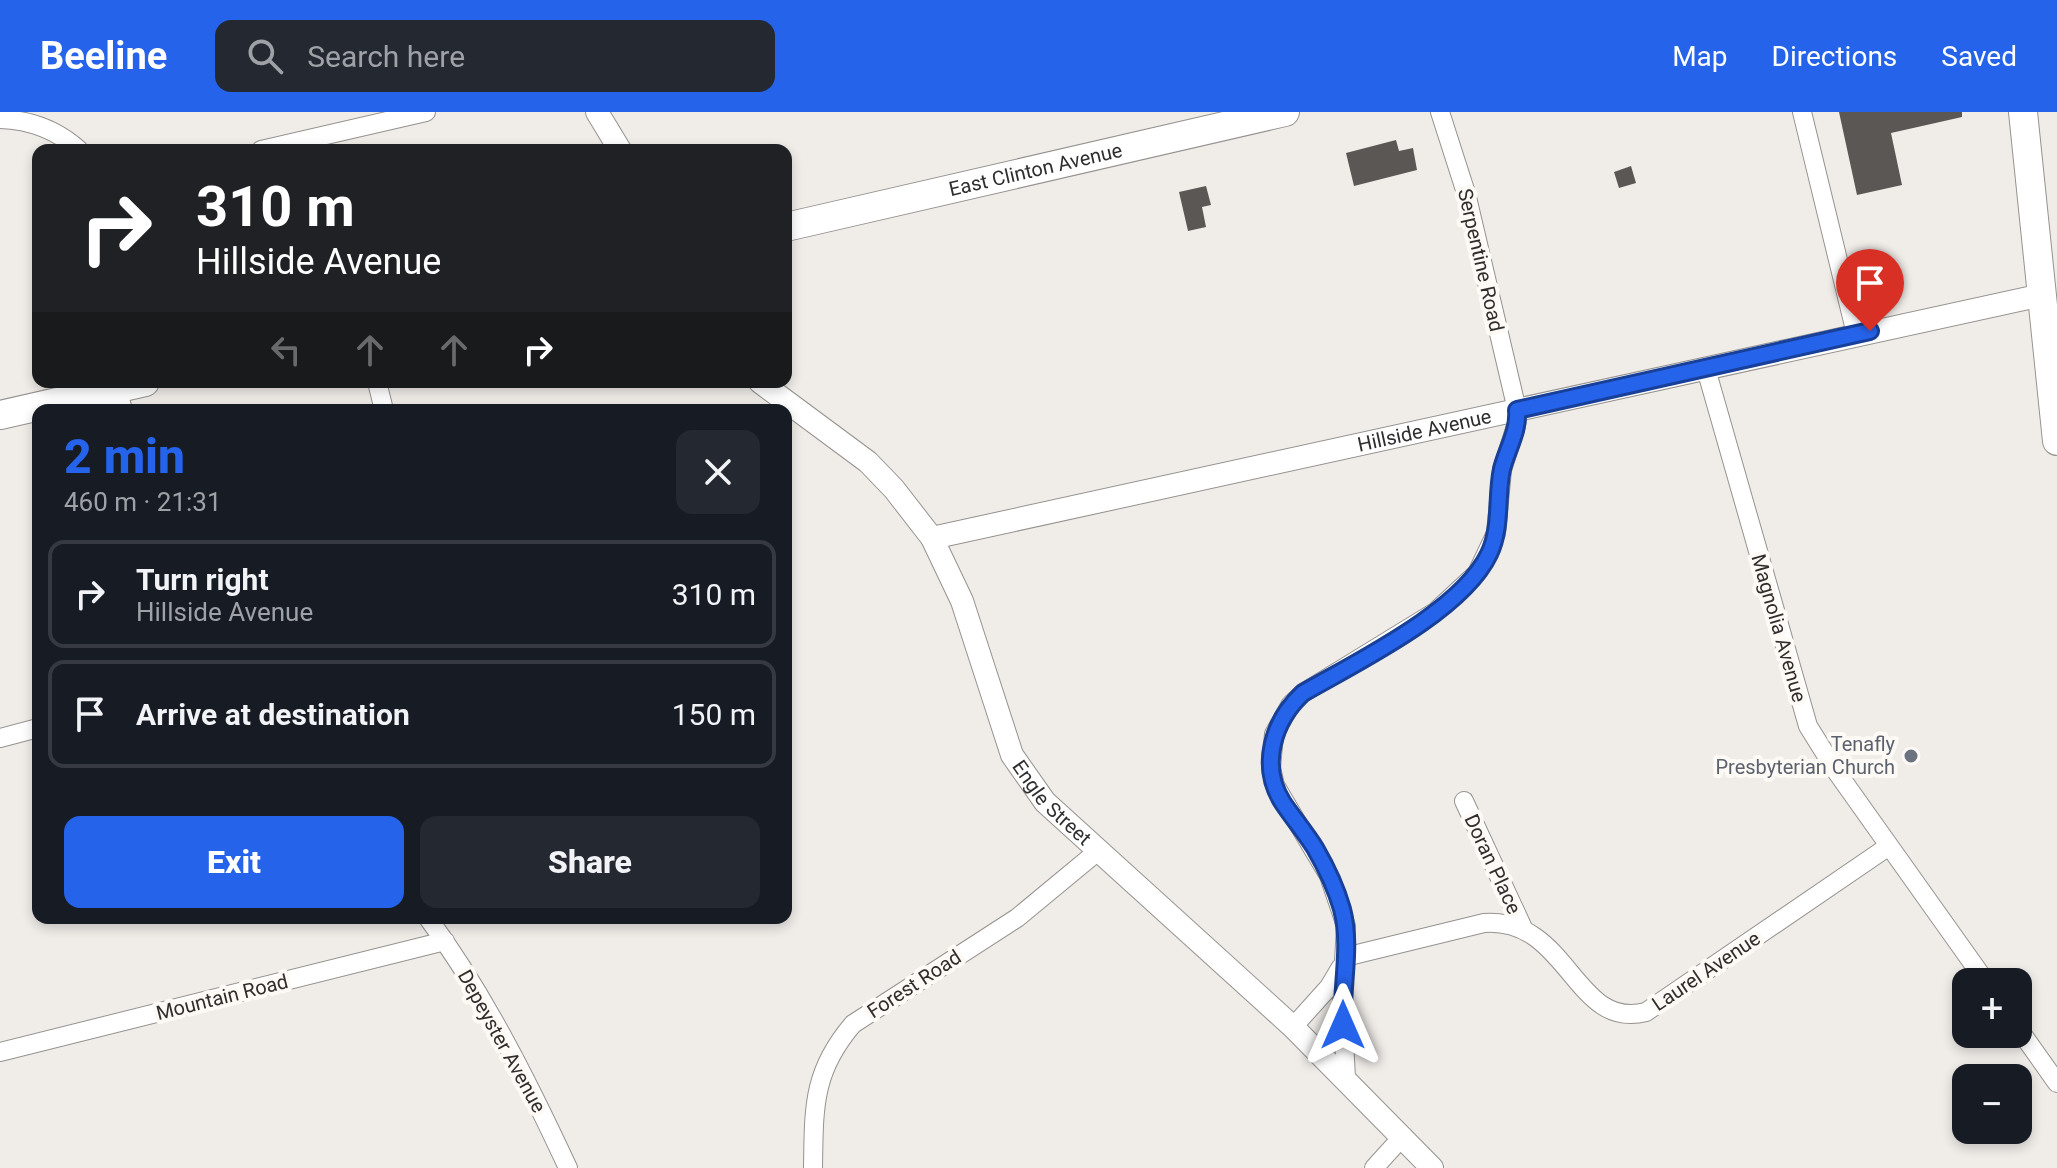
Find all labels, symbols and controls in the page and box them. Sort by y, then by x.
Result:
search box [215,20,775,92]
text: Beeline [40,34,167,78]
icon: search [243,34,287,78]
text: Search here [307,39,465,74]
text: Map [1672,40,1728,73]
text: Directions [1772,40,1897,73]
text: Saved [1941,40,2017,73]
street label: East Clinton Avenue [946,138,1124,201]
text: 310 m [196,174,355,240]
icon: right [64,176,168,280]
street label: Serpentine Road [1453,186,1509,334]
text: Hillside Avenue [196,241,441,283]
pin [1836,249,1904,331]
icon: arrive [1848,261,1892,305]
icon: left [264,328,308,372]
icon: ahead [348,328,392,372]
icon: ahead [432,328,476,372]
icon: right [516,328,560,372]
street label: Hillside Avenue [1355,404,1494,457]
text: 2 min [64,428,185,485]
button: close [676,430,760,514]
text: 460 m · 21:31 [64,487,222,517]
street label: Magnolia Avenue [1746,551,1812,705]
text: Turn right [136,562,269,597]
icon: right [68,572,112,616]
text: 310 m [672,577,756,612]
text: Hillside Avenue [136,597,313,627]
icon: arrive [68,692,112,736]
text: Arrive at destination [136,697,410,732]
text: 150 m [672,697,756,732]
place label: Tenafly Presbyterian Church [1715,732,1896,779]
marker: Tenafly Presbyterian Church [1902,747,1920,765]
street label: Engle Street [1007,755,1096,850]
street label: Doran Place [1459,810,1527,918]
button: Exit [64,816,404,908]
button: Share [420,816,760,908]
street label: Laurel Avenue [1647,926,1765,1016]
street label: Forest Road [863,945,965,1023]
street label: Depeyster Avenue [453,965,551,1117]
map controls [1952,968,2032,1144]
button: + [1952,968,2032,1048]
street label: Mountain Road [154,969,290,1025]
position arrow [1301,983,1385,1067]
button: − [1952,1064,2032,1144]

